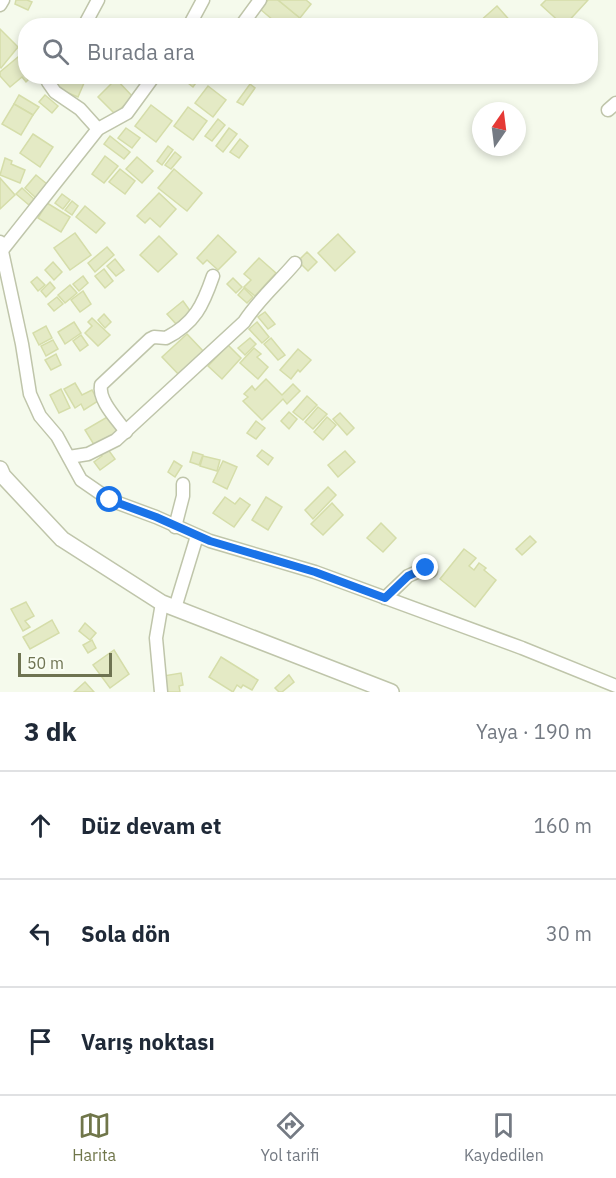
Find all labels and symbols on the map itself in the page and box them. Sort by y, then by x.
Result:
north arrow [472,102,526,156]
route start [96,486,122,512]
route end [412,554,438,580]
scale bar [18,650,112,678]

